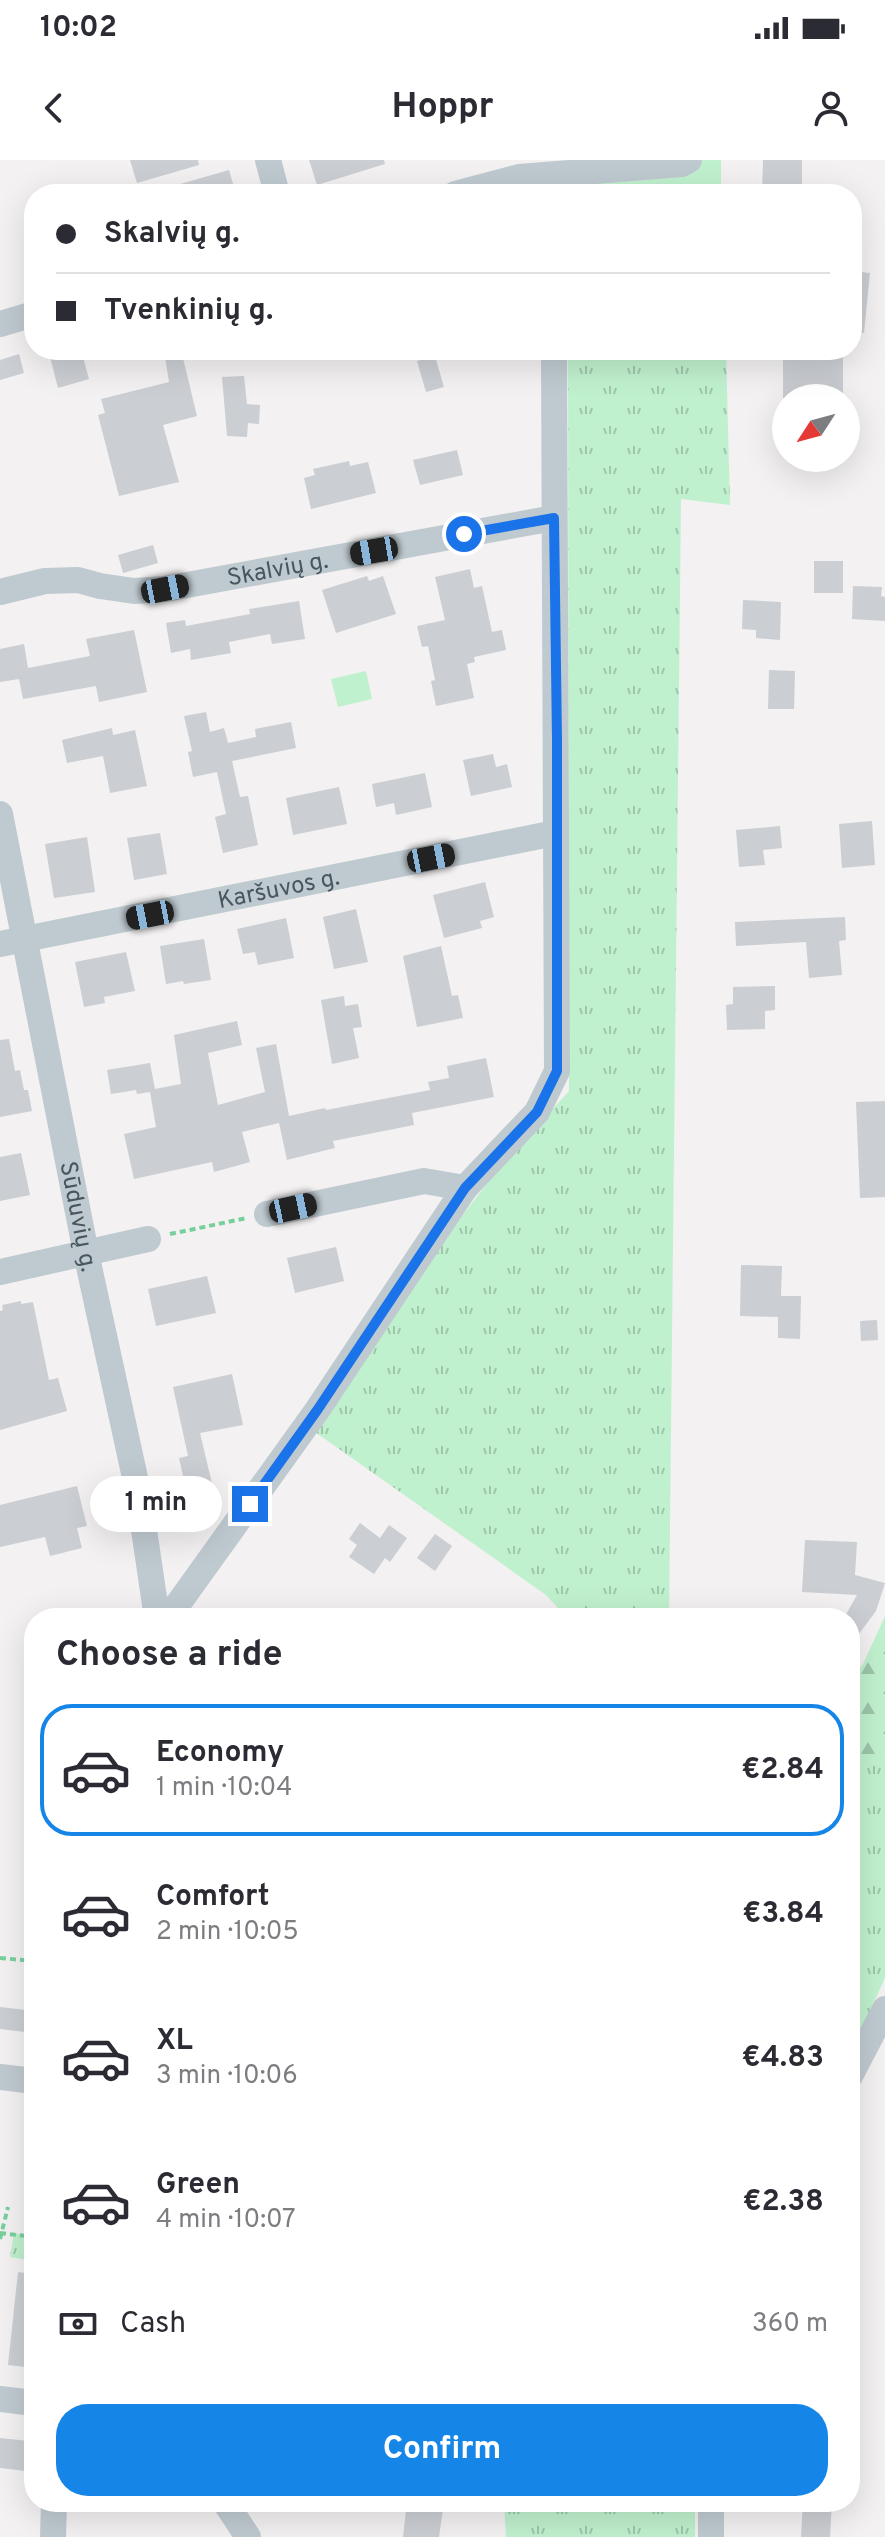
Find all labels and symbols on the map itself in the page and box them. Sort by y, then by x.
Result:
north arrow [772,384,860,472]
route start [446,516,482,552]
car [348,535,400,567]
street label: Skalvių g. [225,547,331,594]
car [139,573,191,605]
car [405,842,457,874]
street label: Karšuvos g. [215,863,342,917]
car [124,899,176,931]
street label: Sūduvių g. [51,1159,103,1275]
car [267,1191,319,1225]
callout: 1 min [90,1476,222,1532]
route end [232,1486,268,1522]

